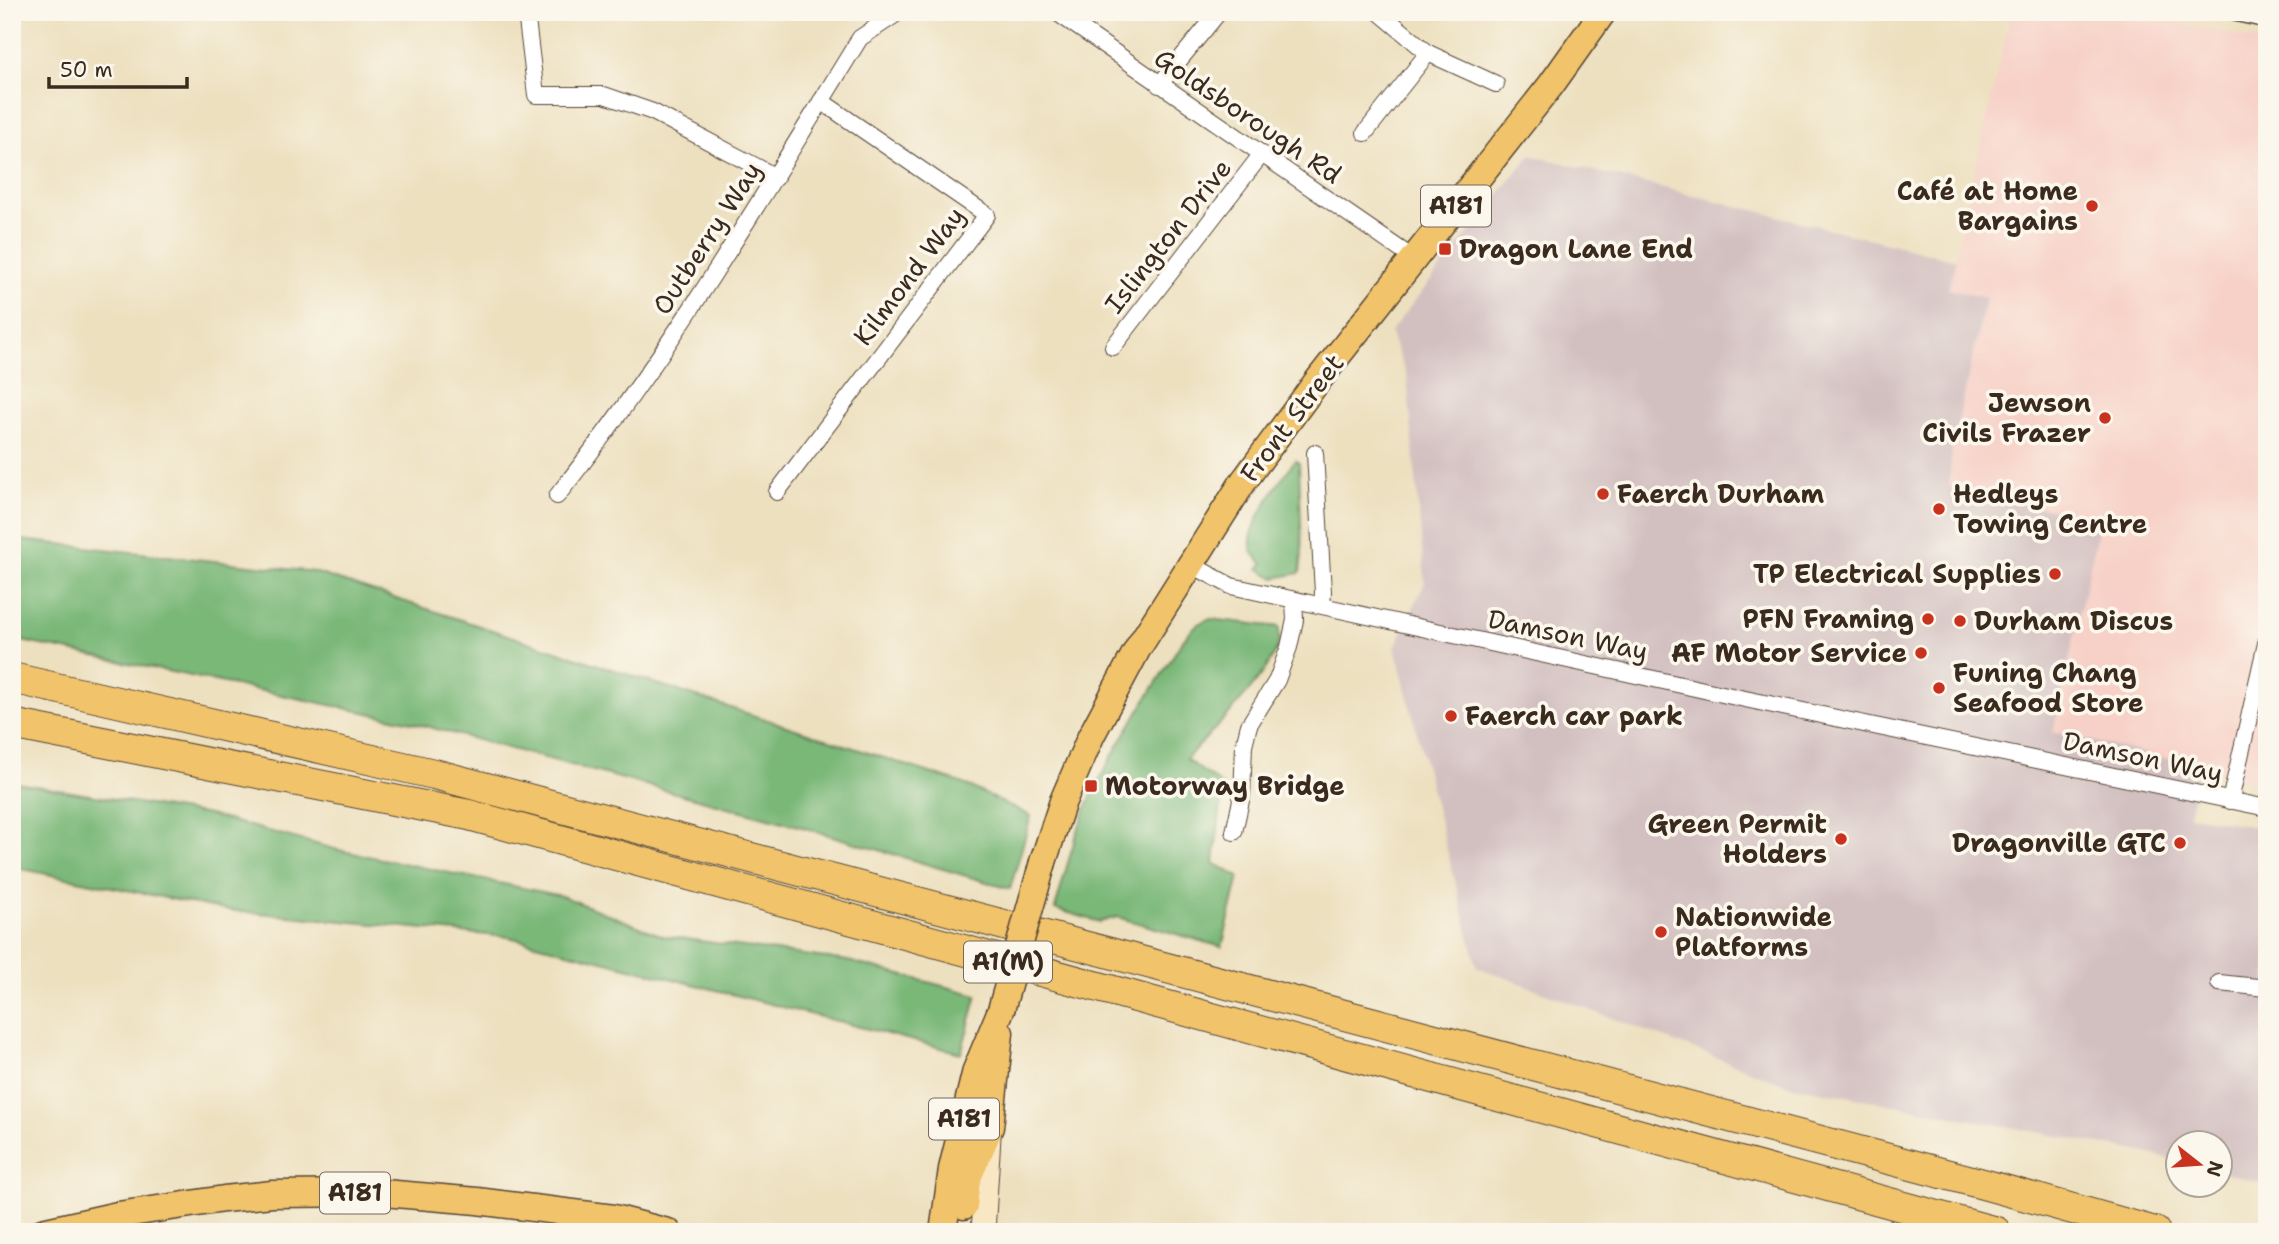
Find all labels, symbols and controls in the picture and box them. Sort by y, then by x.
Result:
street label: Goldsborough Rd [1148,40,1349,191]
scale bar [49,46,187,90]
text: 50 m [60,56,113,84]
street label: Islington Drive [1096,151,1239,320]
street label: Outberry Way [644,154,769,321]
place label: Café at Home Bargains [1897,173,2078,238]
road number: A181 [1421,186,1491,226]
marker: Café at Home Bargains [2084,198,2100,214]
street label: Kilmond Way [845,199,972,352]
place label: Dragon Lane End [1459,231,1693,266]
marker: Dragon Lane End [1437,241,1453,257]
street label: Front Street [1232,346,1351,489]
place label: Jewson Civils Frazer [1922,385,2091,450]
marker: Jewson Civils Frazer [2097,410,2113,426]
place label: Faerch Durham [1617,476,1825,511]
place label: Hedleys Towing Centre [1953,476,2147,541]
marker: Faerch Durham [1595,486,1611,502]
marker: Hedleys Towing Centre [1931,501,1947,517]
place label: TP Electrical Supplies [1753,556,2041,591]
marker: TP Electrical Supplies [2047,566,2063,582]
street label: Damson Way [1485,600,1651,669]
place label: PFN Framing [1742,601,1914,636]
place label: Durham Discus [1974,603,2173,638]
marker: PFN Framing [1920,611,1936,627]
marker: Durham Discus [1952,613,1968,629]
place label: AF Motor Service [1671,635,1907,670]
marker: AF Motor Service [1913,645,1929,661]
place label: Funing Chang Seafood Store [1953,655,2144,720]
marker: Funing Chang Seafood Store [1931,680,1947,696]
place label: Faerch car park [1465,698,1683,733]
marker: Faerch car park [1443,708,1459,724]
street label: Damson Way [2060,722,2226,791]
place label: Motorway Bridge [1105,768,1345,803]
marker: Motorway Bridge [1083,778,1099,794]
place label: Green Permit Holders [1648,806,1827,871]
place label: Dragonville GTC [1952,825,2166,860]
marker: Green Permit Holders [1833,831,1849,847]
marker: Dragonville GTC [2172,835,2188,851]
place label: Nationwide Platforms [1675,899,1832,964]
marker: Nationwide Platforms [1653,924,1669,940]
road number: A1(M) [964,942,1052,982]
road number: A181 [929,1098,999,1140]
north arrow [2164,1128,2234,1198]
text: N [2201,1158,2229,1180]
road number: A181 [320,1172,390,1213]

